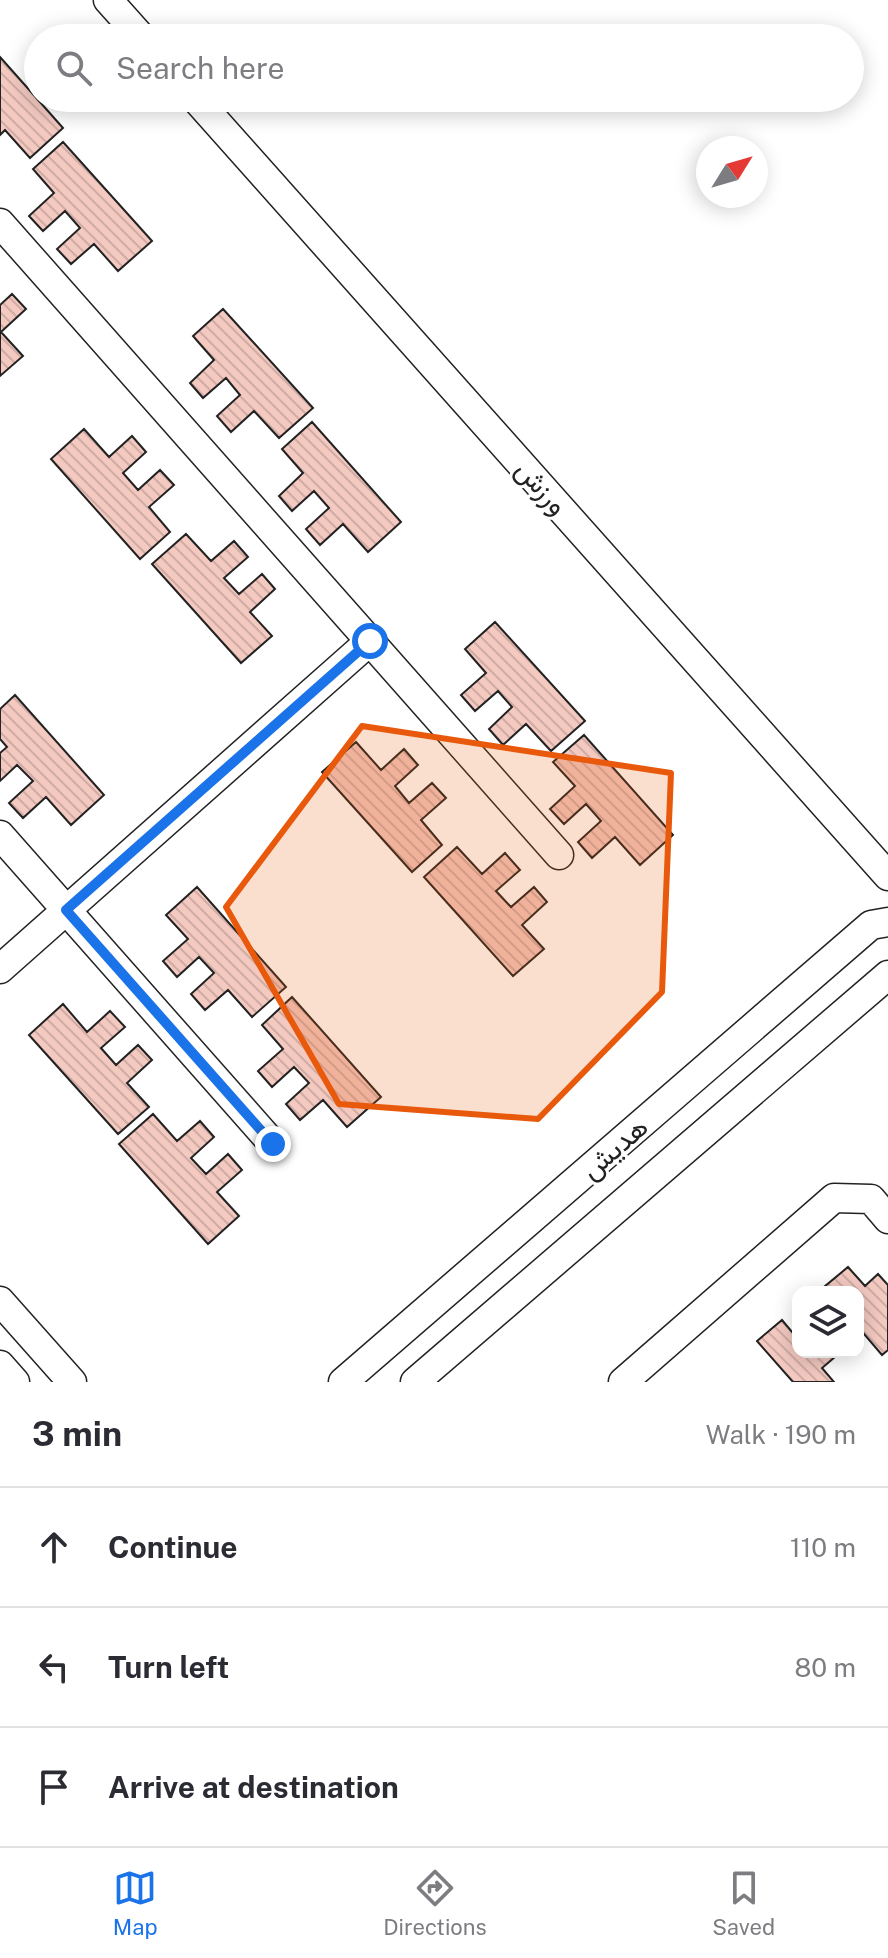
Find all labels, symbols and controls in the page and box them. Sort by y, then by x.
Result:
search box [24,24,864,112]
icon: search [52,46,96,90]
text: Search here [116,50,284,86]
north arrow [696,136,768,208]
street label: ورزش [508,453,575,522]
route start [352,623,388,659]
street label: هدیش [574,1110,654,1186]
route end [255,1126,291,1162]
map controls [792,1286,864,1358]
button: layers [792,1286,864,1358]
text: 3 min [32,1414,122,1454]
text: Walk · 190 m [706,1419,856,1450]
icon: ahead [32,1525,76,1569]
text: Continue [108,1529,238,1565]
text: 110 m [790,1532,856,1563]
icon: left [32,1645,76,1689]
text: Turn left [108,1649,229,1685]
text: 80 m [795,1652,856,1683]
icon: arrive [32,1765,76,1809]
text: Arrive at destination [108,1769,399,1805]
tab: Map [113,1866,158,1940]
tab: Directions [383,1866,487,1940]
tab: Saved [712,1866,775,1940]

